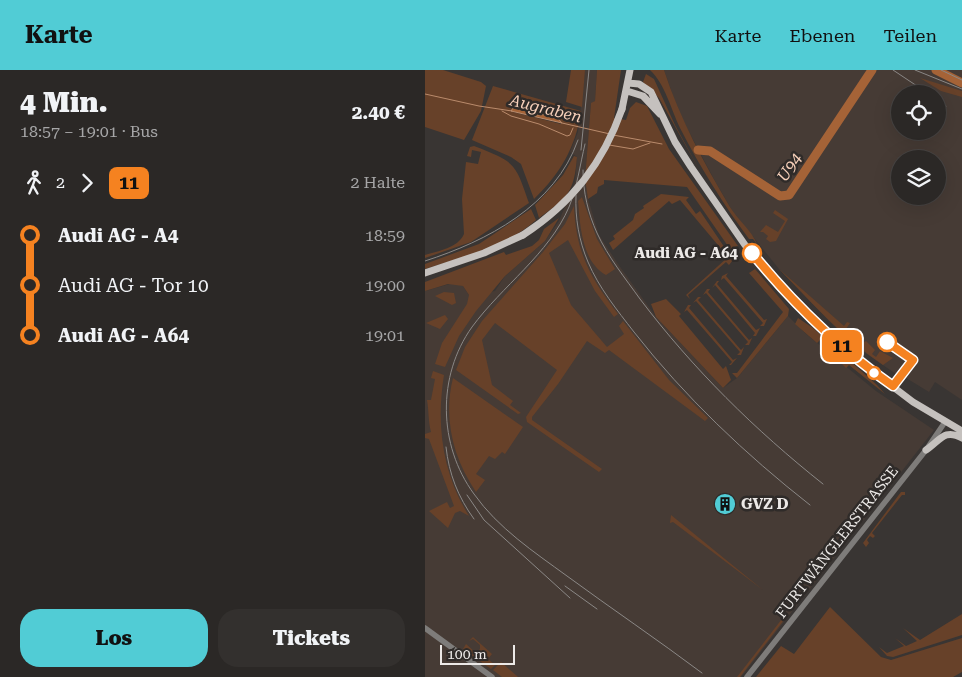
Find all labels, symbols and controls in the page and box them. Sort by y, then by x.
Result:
text: Karte [25,21,93,49]
text: Karte [715,25,761,46]
text: Ebenen [789,25,855,46]
text: Teilen [883,25,937,46]
map controls [891,85,946,205]
button: locate [891,85,946,140]
text: 4 Min. [20,86,108,119]
water label: Augraben [507,90,584,127]
text: 2.40 € [352,101,405,124]
text: 18:57 – 19:01 · Bus [20,122,158,141]
water label: U94 [773,149,806,185]
button: layers [891,150,946,205]
icon: walk [20,169,48,197]
icon: forward [73,169,101,197]
text: 11 [119,172,139,193]
text: 2 [56,173,65,192]
text: 2 Halte [351,173,405,192]
text: Audi AG - A4 [58,224,178,247]
text: 18:59 [365,226,405,245]
marker: Audi AG - A64 [742,243,762,263]
place label: Audi AG - A64 [635,244,739,262]
text: Audi AG - Tor 10 [58,274,209,297]
text: 19:00 [365,276,405,295]
text: Audi AG - A64 [58,324,189,347]
text: 19:01 [365,326,405,345]
line badge: 11 [819,330,865,362]
unlabelled marker [877,332,897,352]
text: 11 [832,335,852,356]
unlabelled marker [867,366,881,380]
street label: FURTWÄNGLERSTRASSE [772,462,902,622]
building icon: GVZ D [713,492,737,516]
place label: GVZ D [741,495,789,513]
button: Los [20,609,208,667]
button: Tickets [218,609,405,667]
scale bar [440,642,515,665]
text: 100 m [447,646,487,662]

